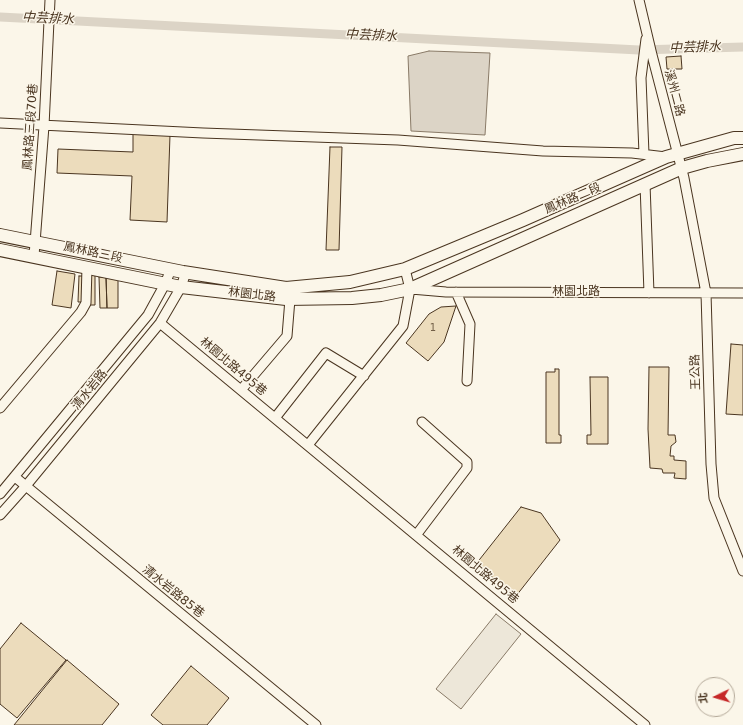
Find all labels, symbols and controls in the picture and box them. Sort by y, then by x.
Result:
water label: 中芸排水 [22,10,74,28]
water label: 中芸排水 [345,27,397,45]
water label: 中芸排水 [669,39,721,57]
street label: 溪州二路 [661,68,687,118]
street label: 鳳林路三段70巷 [21,83,41,171]
street label: 鳳林路二段 [543,181,603,217]
street label: 鳳林路三段 [62,240,124,266]
street label: 林園北路 [227,285,277,305]
street label: 林園北路 [552,285,600,299]
house number: 1 [430,322,436,334]
street label: 林園北路495巷 [197,335,269,399]
street label: 王公路 [688,354,704,390]
street label: 清水岩路 [69,367,111,413]
street label: 林園北路495巷 [449,543,521,607]
street label: 清水岩路85巷 [139,563,207,621]
north arrow [695,677,735,717]
text: 北 [697,692,710,704]

